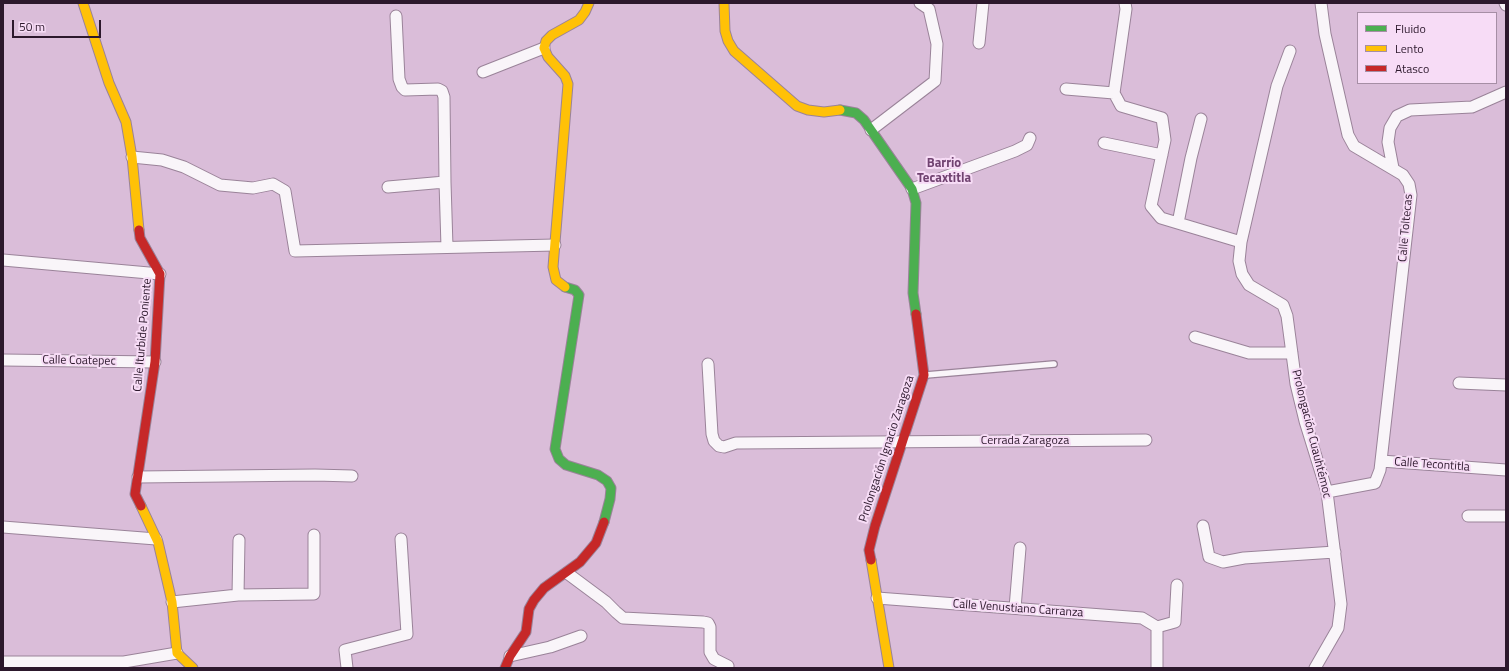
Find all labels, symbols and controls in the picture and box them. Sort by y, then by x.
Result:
scale bar [14,12,103,38]
legend [1357,12,1497,84]
text: 50 m [19,17,45,36]
text: Fluido [1395,19,1426,38]
text: Lento [1395,39,1424,58]
text: Atasco [1395,59,1429,78]
district label: Barrio Tecaxtitla [917,156,971,187]
street label: Calle Toltecas [1396,193,1416,263]
street label: Calle Iturbide Poniente [131,278,155,392]
street label: Calle Coatepec [42,353,116,369]
street label: Prolongación Cuauhtémoc [1288,368,1334,500]
street label: Prolongación Ignacio Zaragoza [856,374,918,524]
street label: Cerrada Zaragoza [981,434,1069,448]
street label: Calle Tecontitla [1394,455,1470,475]
street label: Calle Venustiano Carranza [952,597,1084,621]

